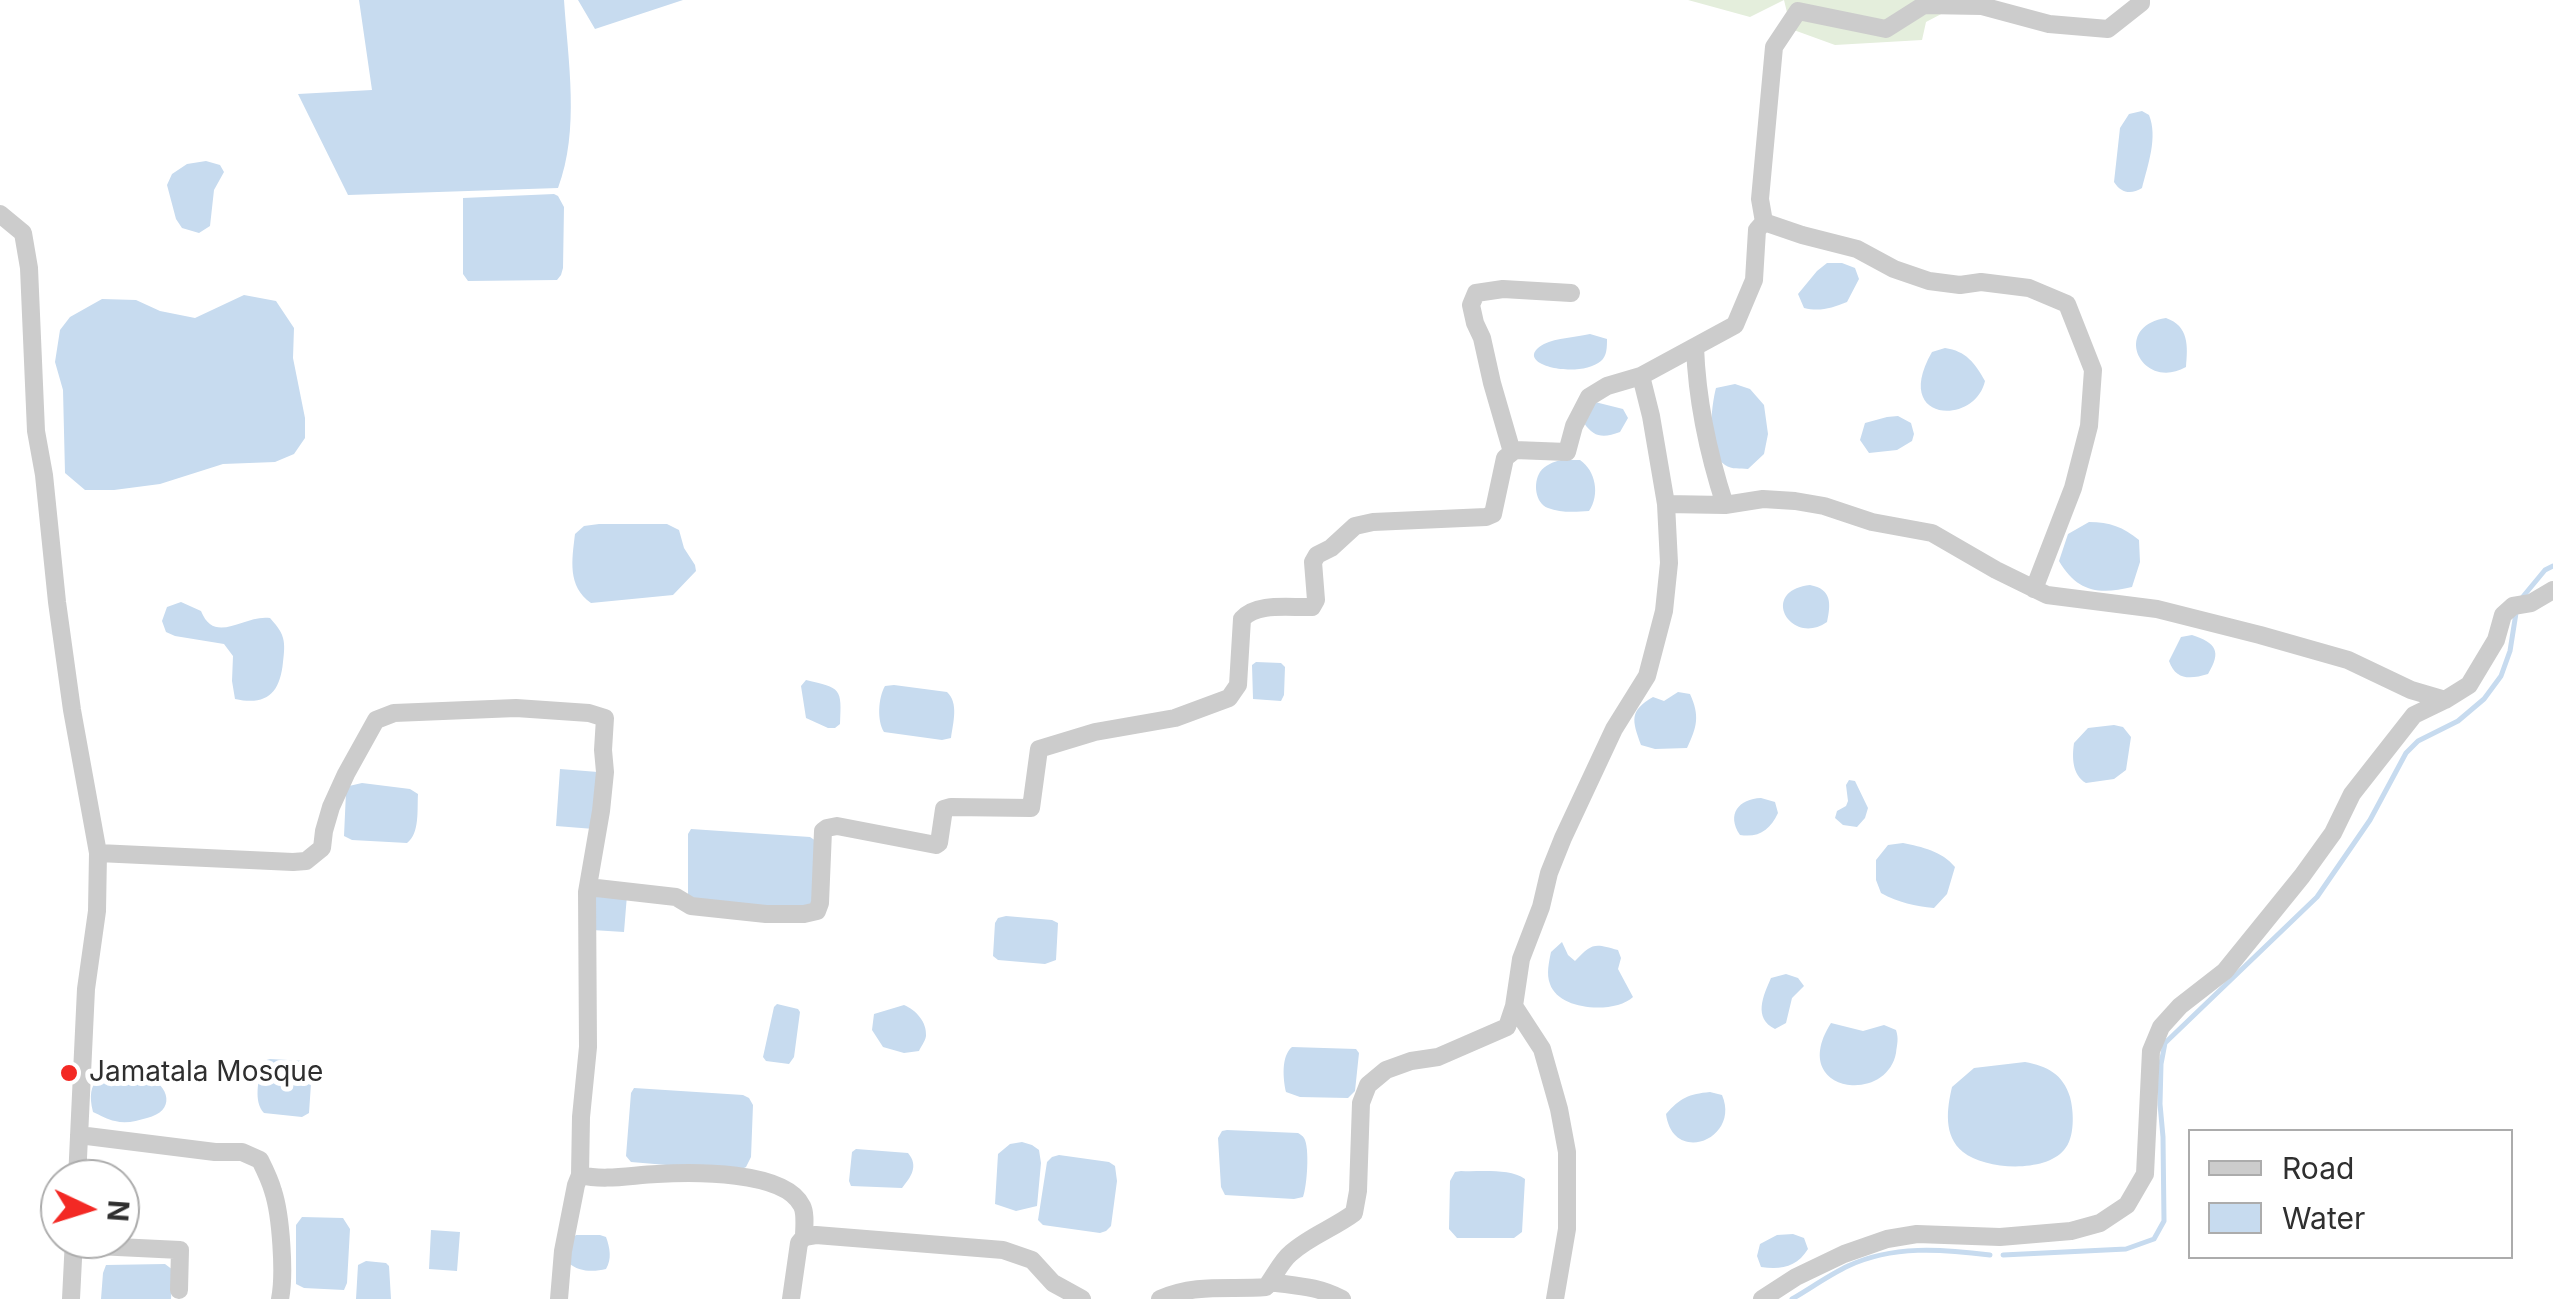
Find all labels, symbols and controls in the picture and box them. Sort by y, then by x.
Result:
place label: Jamatala Mosque [89,1056,323,1090]
marker: Jamatala Mosque [58,1062,80,1084]
legend [2188,1129,2513,1259]
text: Road [2282,1150,2354,1186]
north arrow [40,1159,140,1259]
text: N [100,1199,136,1223]
text: Water [2282,1200,2365,1236]

